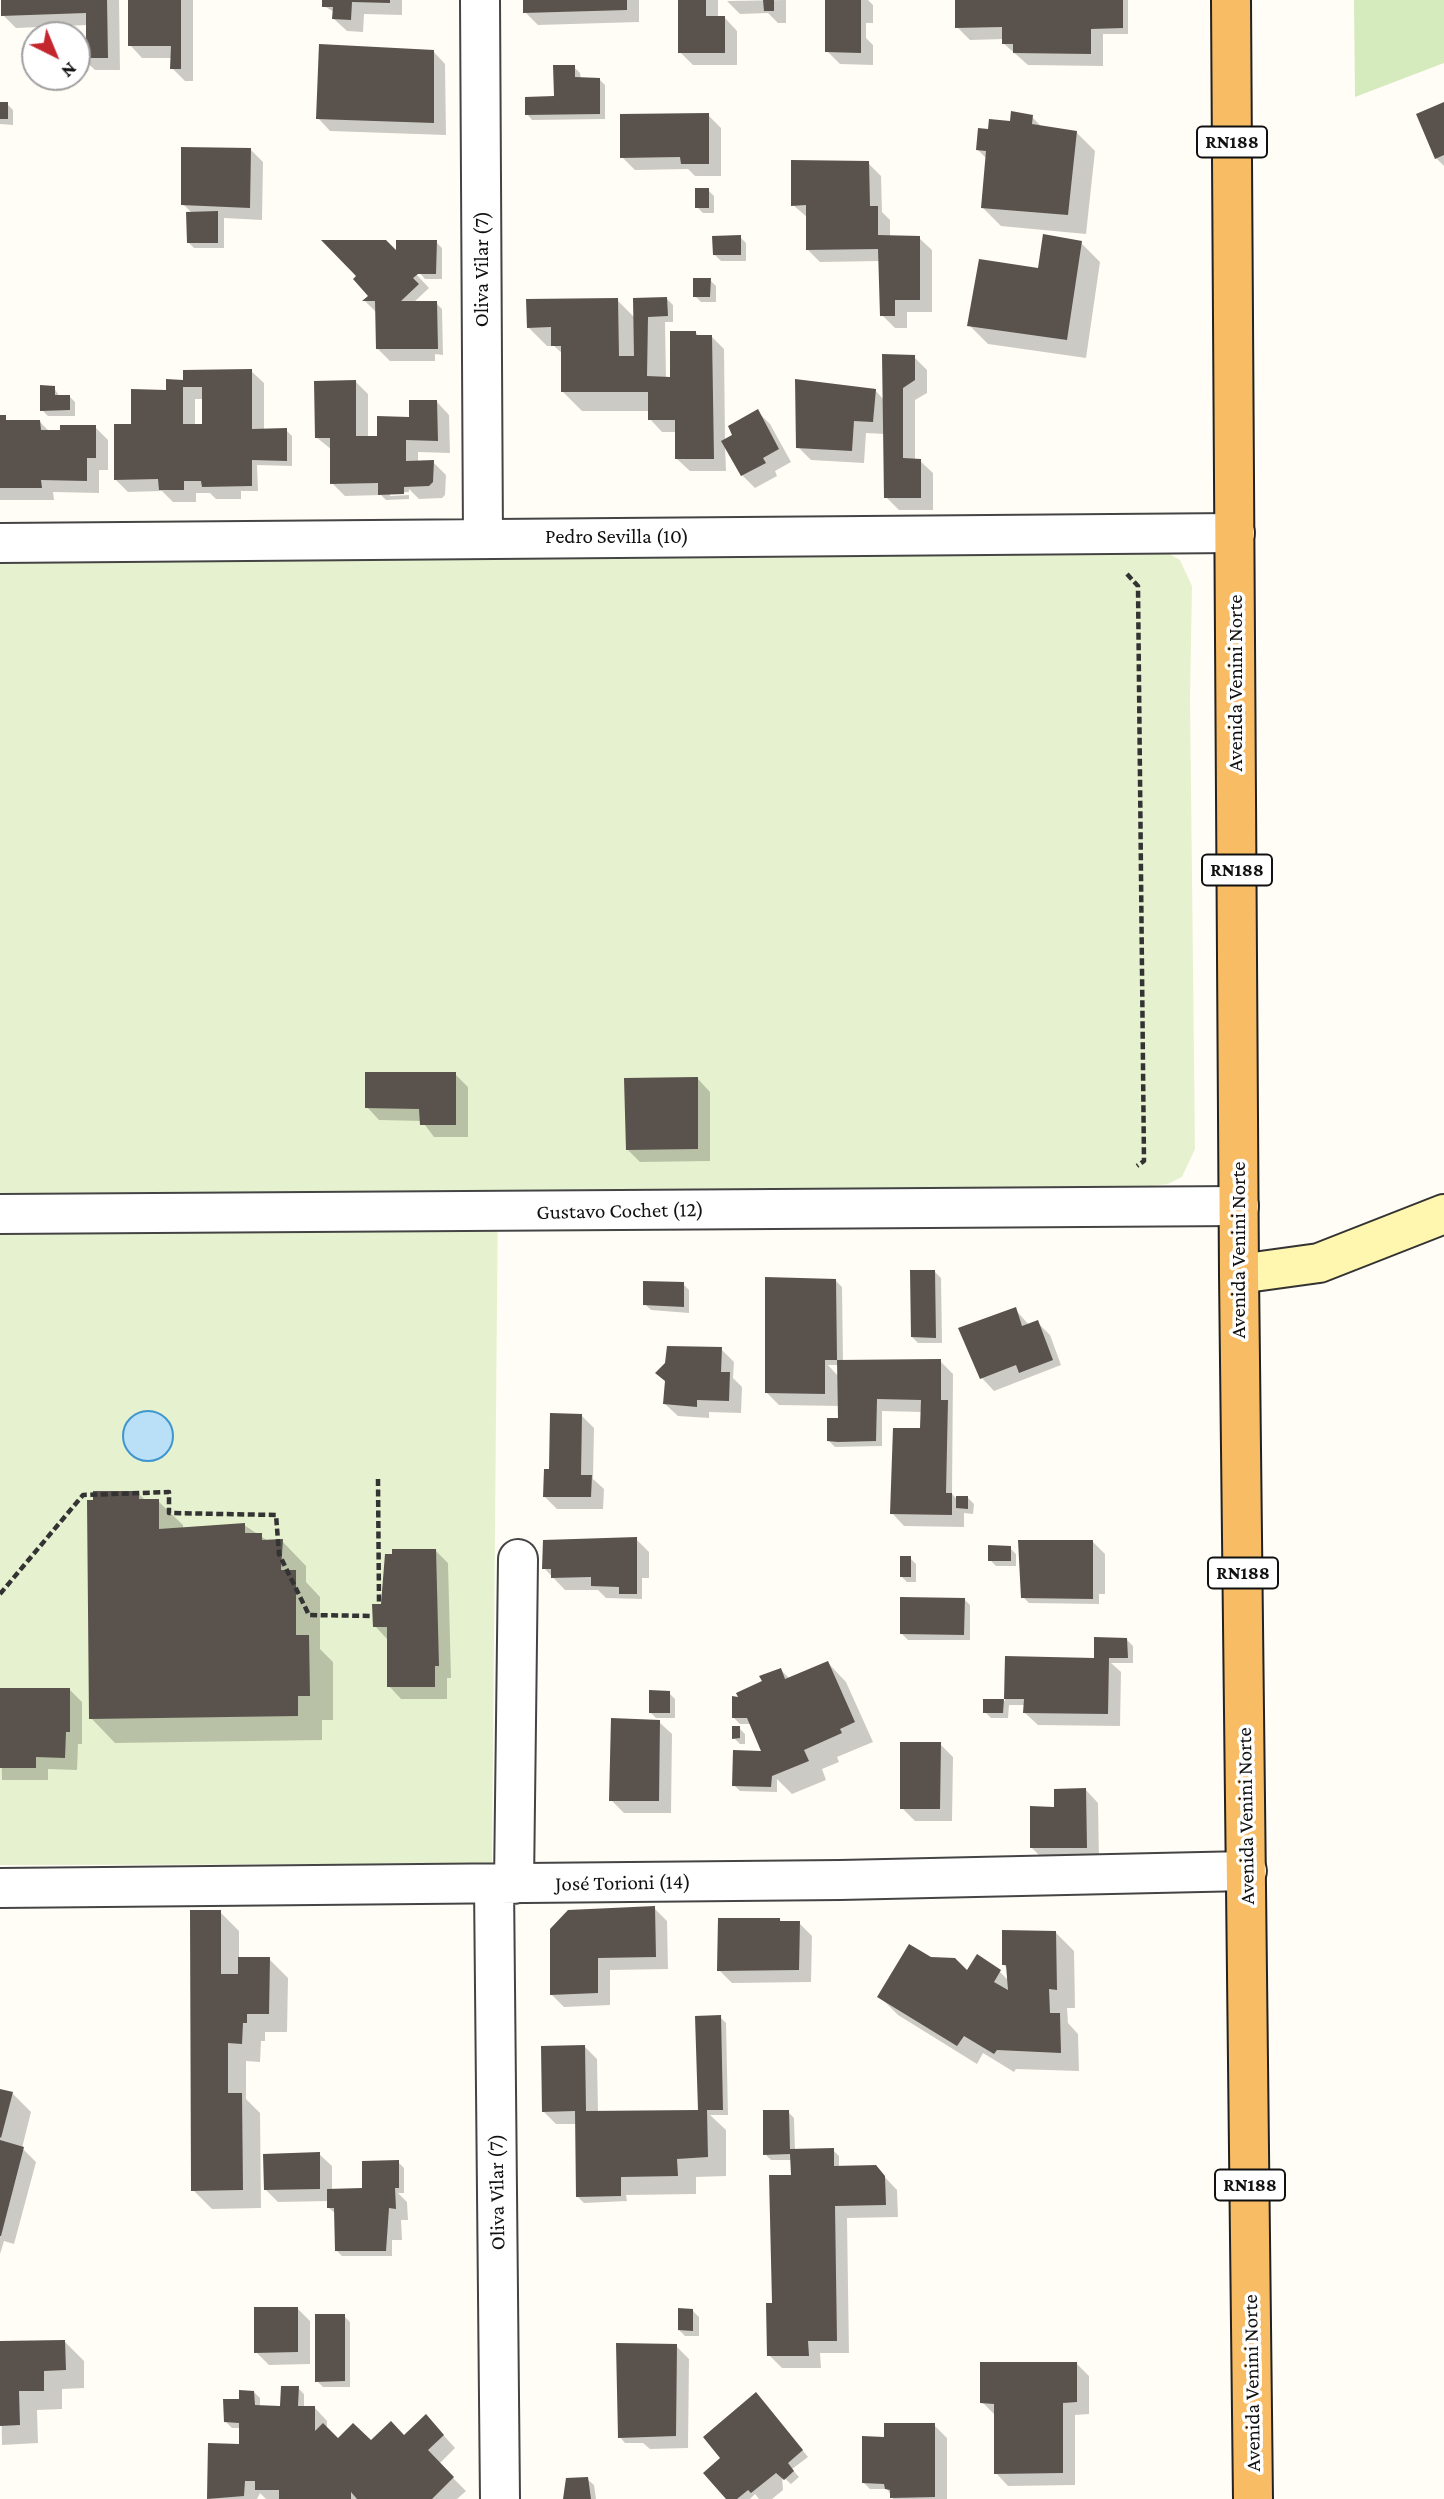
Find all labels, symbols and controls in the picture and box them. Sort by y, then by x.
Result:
north arrow [21,21,91,91]
text: N [57,58,81,82]
road number: RN188 [1197,126,1267,158]
street label: Oliva Vilar (7) [469,211,495,327]
street label: Pedro Sevilla (10) [545,524,689,550]
street label: Avenida Venini Norte [1223,594,1249,772]
road number: RN188 [1202,855,1272,886]
street label: Avenida Venini Norte [1226,1161,1252,1339]
street label: Gustavo Cochet (12) [536,1197,704,1225]
road number: RN188 [1208,1558,1278,1588]
street label: Avenida Venini Norte [1232,1727,1260,1905]
street label: José Torioni (14) [555,1869,691,1897]
street label: Oliva Vilar (7) [483,2134,511,2250]
road number: RN188 [1215,2170,1285,2200]
street label: Avenida Venini Norte [1238,2294,1266,2472]

